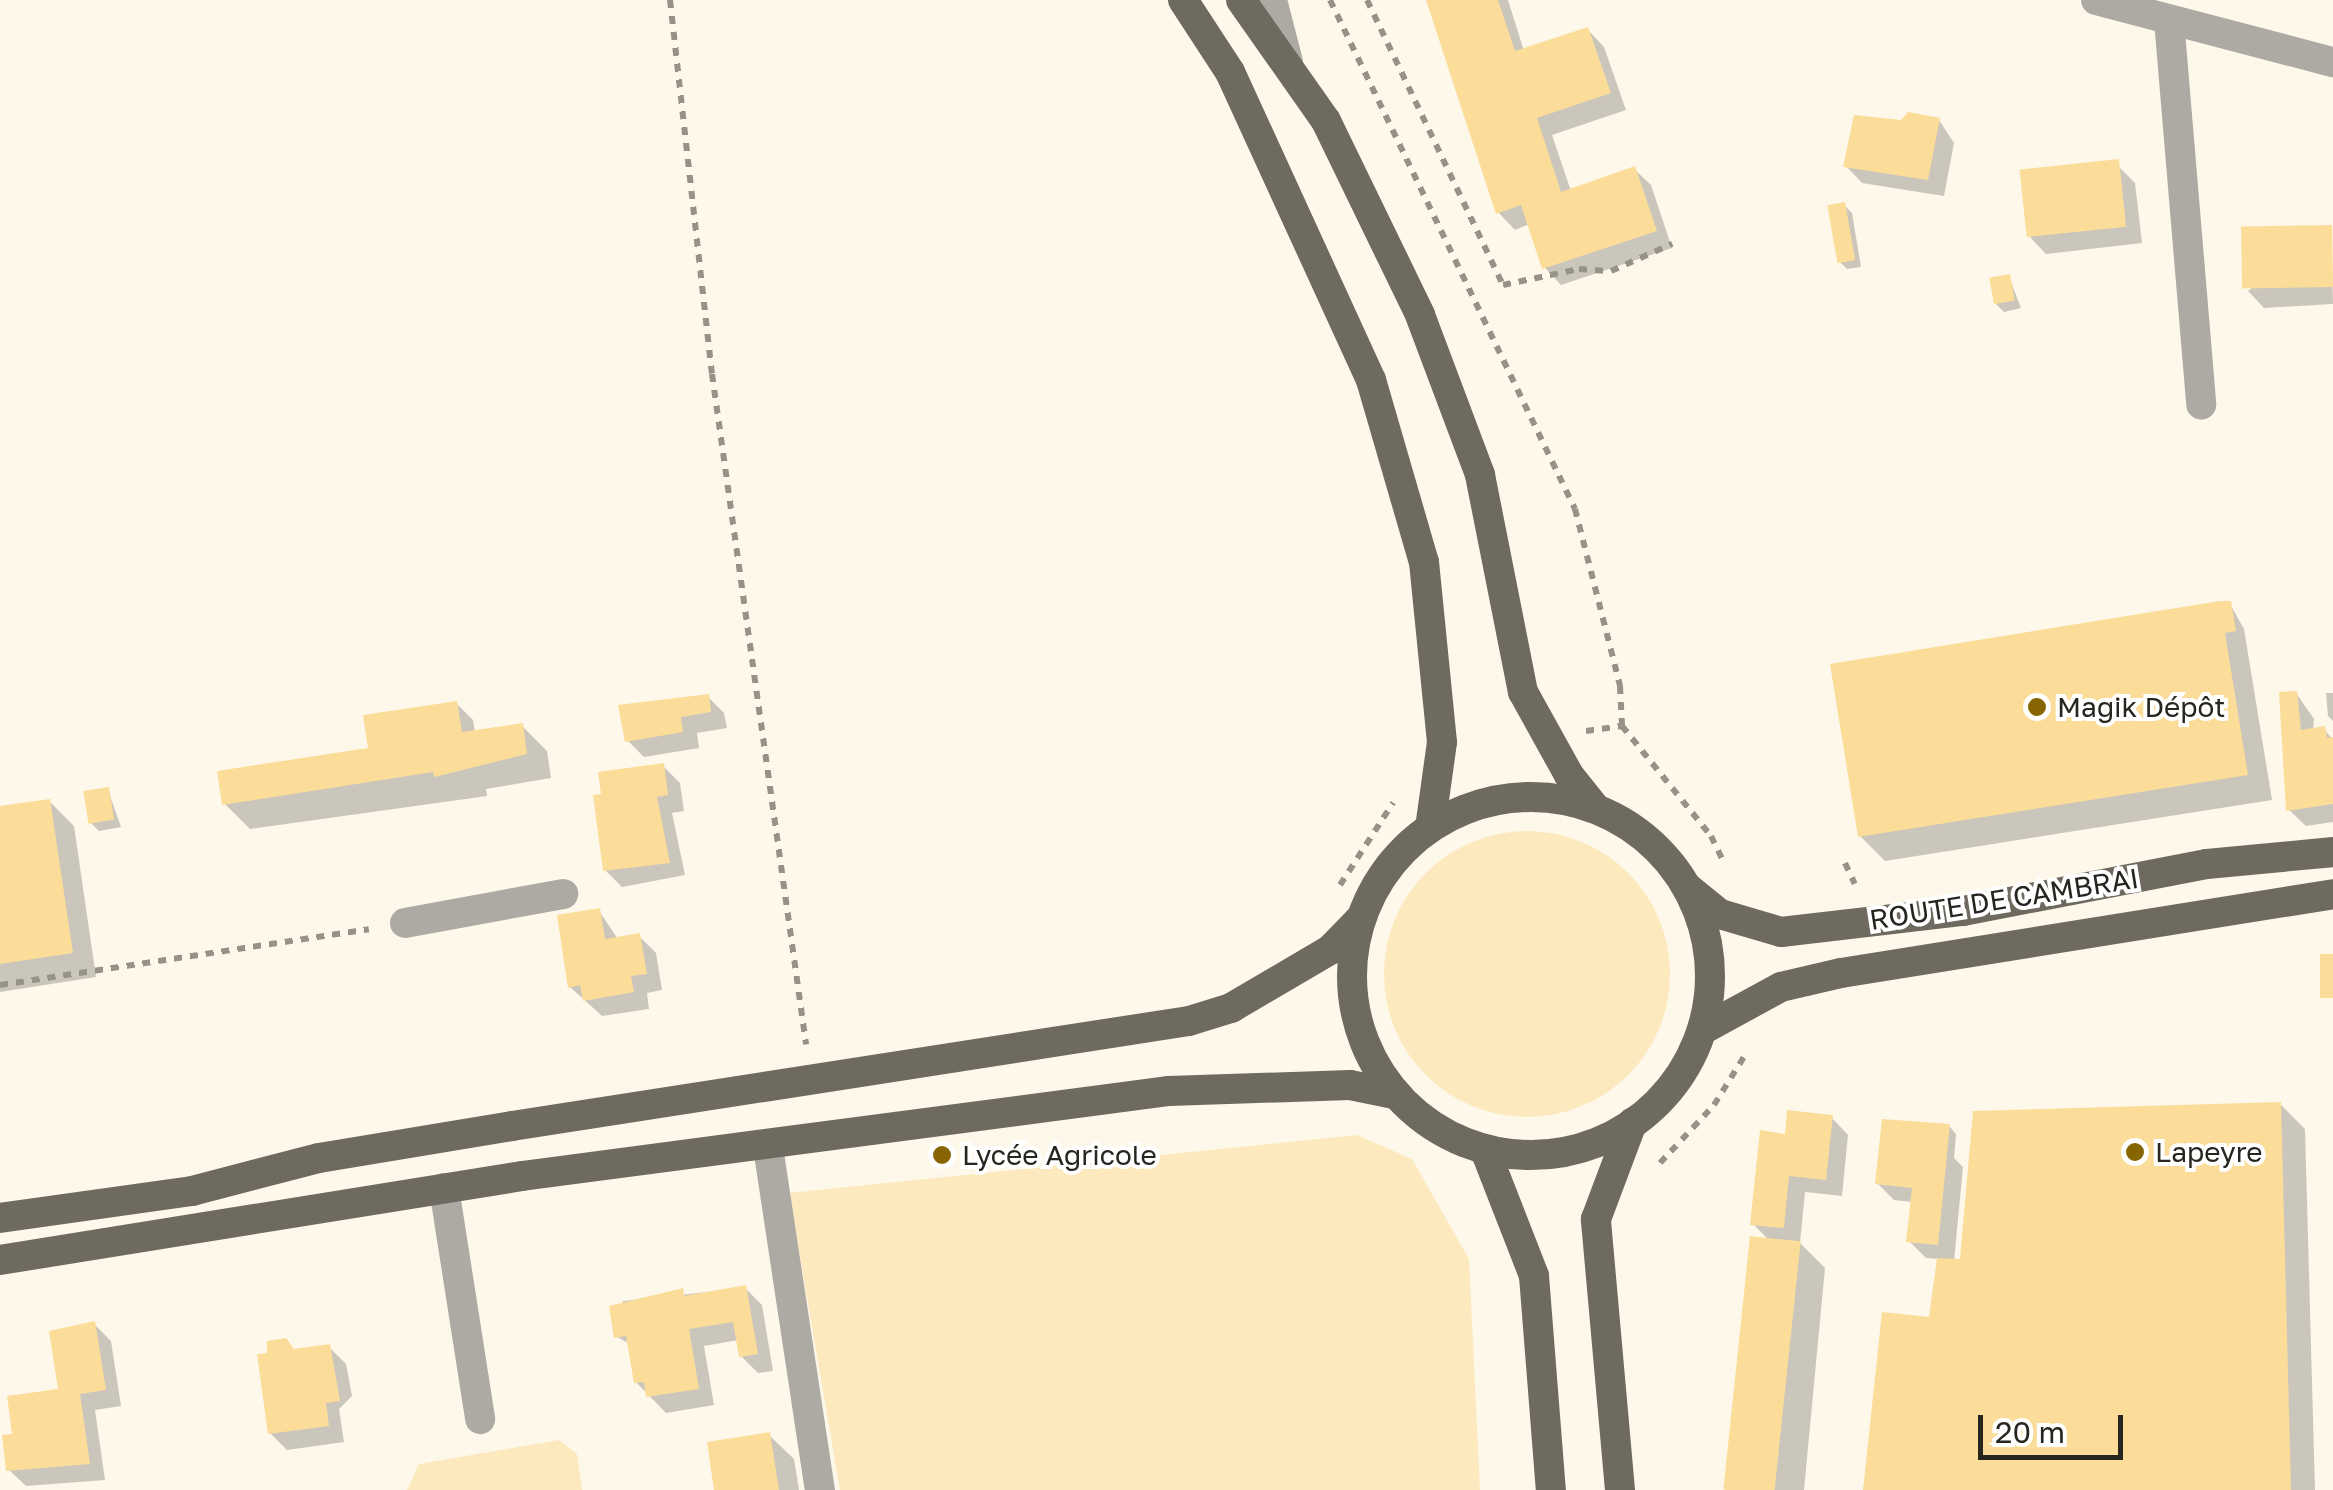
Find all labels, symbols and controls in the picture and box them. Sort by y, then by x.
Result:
place label: Magik Dépôt [2057,690,2226,724]
marker: Magik Dépôt [2026,696,2048,718]
street label: ROUTE DE CAMBRAI [1867,861,2141,937]
place label: Lapeyre [2155,1135,2263,1169]
place label: Lycée Agricole [962,1138,1157,1172]
marker: Lapeyre [2124,1141,2146,1163]
marker: Lycée Agricole [931,1144,953,1166]
scale bar [1983,1395,2128,1457]
text: 20 m [1995,1414,2065,1450]

